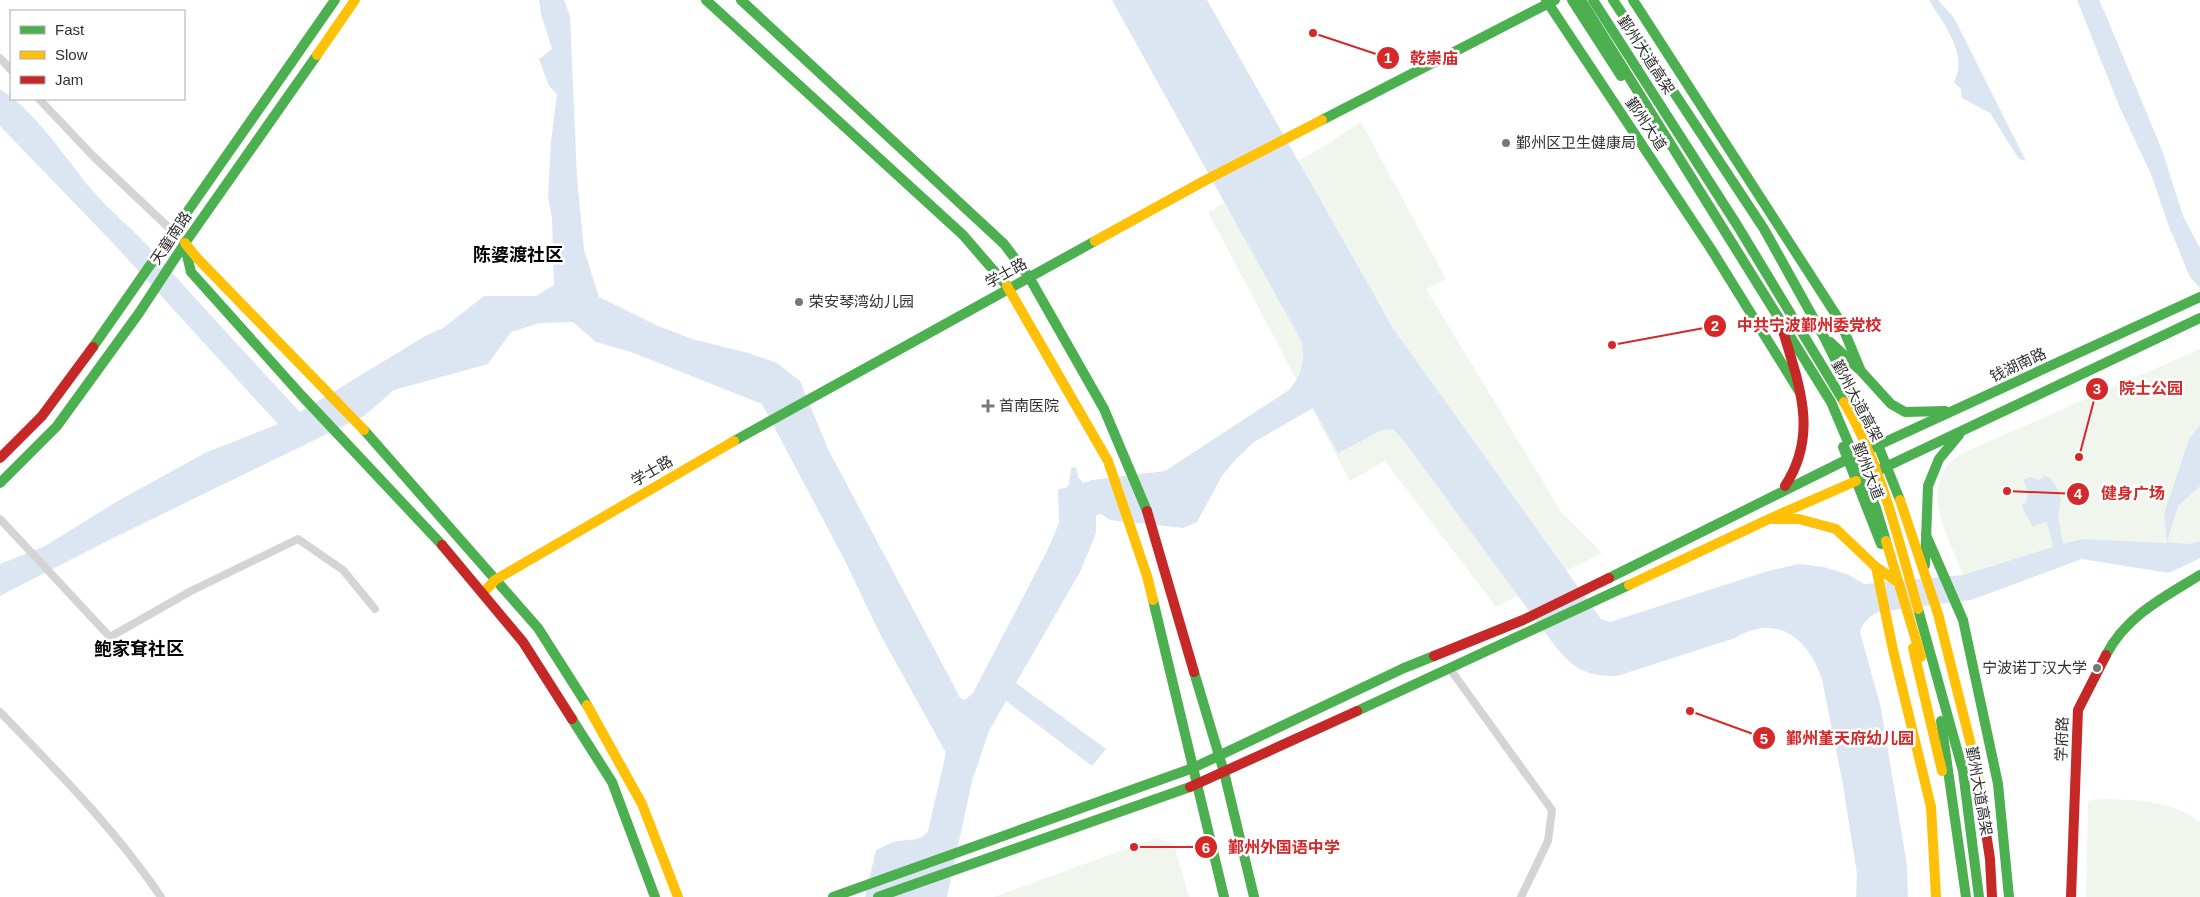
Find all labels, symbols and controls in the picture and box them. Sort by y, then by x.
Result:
legend [10,10,185,100]
street label: 鄞州大道高架 [1615,12,1678,97]
text: Fast [55,21,85,38]
callout: 乾崇庙 [1375,43,1468,74]
text: Slow [55,46,88,63]
text: 1 [1384,49,1392,66]
text: 乾崇庙 [1410,50,1458,67]
text: Jam [55,71,83,88]
street label: 鄞州大道 [1623,94,1670,153]
place label: 鄞州区卫生健康局 [1516,134,1636,151]
marker: 鄞州区卫生健康局 [1500,137,1512,149]
street label: 天童南路 [147,208,194,267]
district label: 陈婆渡社区 [473,245,563,265]
street label: 学士路 [982,254,1030,291]
place label: 荣安琴湾幼儿园 [809,293,914,310]
marker: 荣安琴湾幼儿园 [793,296,805,308]
callout: 中共宁波鄞州委党校 [1702,310,1891,341]
text: 中共宁波鄞州委党校 [1737,316,1882,334]
text: 2 [1711,317,1719,334]
street label: 钱湖南路 [1987,344,2049,385]
street label: 鄞州大道高架 [1829,357,1886,444]
callout: 院士公园 [2084,373,2193,404]
text: 3 [2093,380,2101,397]
text: 院士公园 [2119,380,2183,397]
place label: 首南医院 [999,397,1059,414]
marker: 首南医院 [981,399,995,413]
street label: 鄞州大道 [1850,440,1887,502]
street label: 学士路 [628,452,675,489]
callout: 健身广场 [2066,478,2175,509]
text: 4 [2074,485,2083,502]
text: 健身广场 [2101,485,2165,502]
district label: 鲍家耷社区 [94,639,184,659]
place label: 宁波诺丁汉大学 [1982,659,2087,676]
marker: 宁波诺丁汉大学 [2091,662,2103,674]
street label: 学府路 [2052,716,2071,762]
callout: 鄞州堇天府幼儿园 [1751,723,1924,754]
text: 鄞州堇天府幼儿园 [1786,729,1914,747]
text: 5 [1760,730,1768,747]
street label: 鄞州大道高架 [1963,745,1996,837]
callout: 鄞州外国语中学 [1193,832,1350,863]
text: 鄞州外国语中学 [1228,838,1340,856]
text: 6 [1202,839,1210,856]

